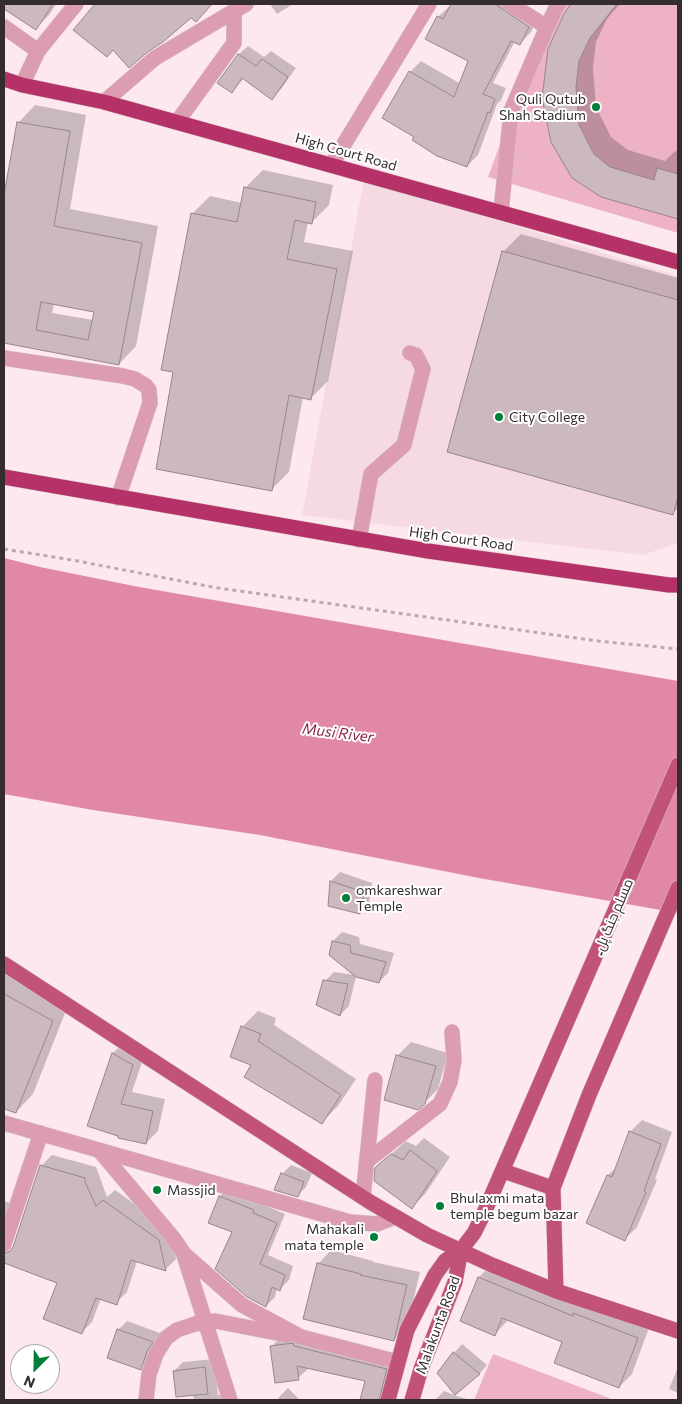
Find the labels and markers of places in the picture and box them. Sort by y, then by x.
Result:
place label: Quli Qutub Shah Stadium [499,91,586,124]
marker: Quli Qutub Shah Stadium [590,101,602,113]
place label: City College [509,409,585,425]
marker: City College [493,411,505,423]
place label: omkareshwar Temple [356,882,442,914]
marker: omkareshwar Temple [340,892,352,904]
place label: Massjid [167,1182,216,1198]
marker: Massjid [151,1184,163,1196]
place label: Bhulaxmi mata temple begum bazar [450,1190,579,1222]
marker: Bhulaxmi mata temple begum bazar [434,1200,446,1212]
place label: Mahakali mata temple [284,1221,364,1254]
marker: Mahakali mata temple [368,1231,380,1243]

